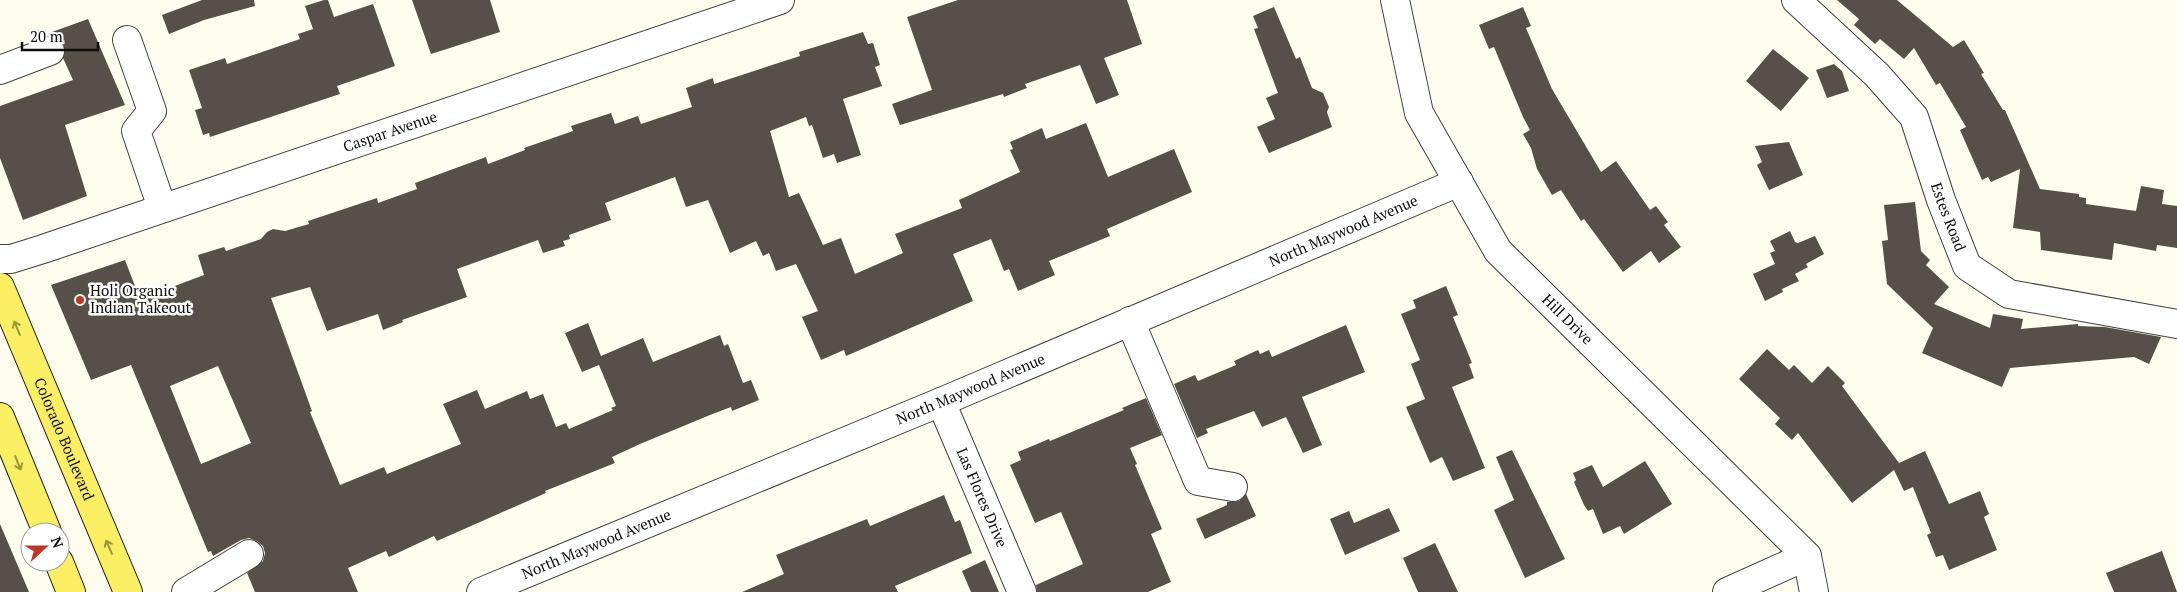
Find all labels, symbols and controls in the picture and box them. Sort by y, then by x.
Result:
scale bar [22,20,99,52]
text: 20 m [30,26,63,46]
street label: Caspar Avenue [340,106,440,156]
street label: Estes Road [1927,180,1971,254]
street label: North Maywood Avenue [1266,190,1421,271]
place label: Holi Organic Indian Takeout [90,280,192,317]
street label: Hill Drive [1538,289,1598,348]
marker: Holi Organic Indian Takeout [74,294,86,306]
one-way arrow [12,321,22,336]
street label: North Maywood Avenue [893,348,1048,429]
street label: Colorado Boulevard [30,374,99,503]
street label: Las Flores Drive [953,444,1013,550]
one-way arrow [15,455,24,470]
street label: North Maywood Avenue [518,504,674,583]
north arrow [20,522,70,572]
text: N [47,534,69,551]
one-way arrow [103,540,113,555]

